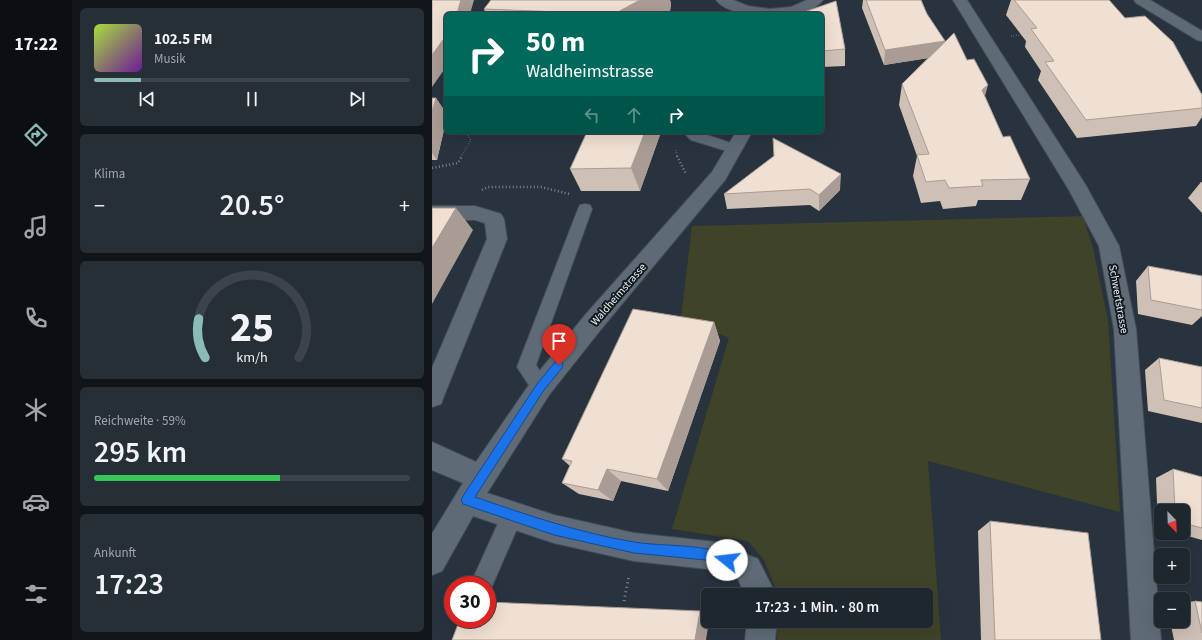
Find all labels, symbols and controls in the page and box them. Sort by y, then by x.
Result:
text: 50 m [526,22,585,62]
icon: right [460,28,512,80]
text: 102.5 FM [154,29,212,50]
text: 17:22 [14,32,58,57]
text: Musik [154,50,186,68]
text: Waldheimstrasse [526,59,654,84]
icon: previous [136,88,158,110]
icon: pause [241,88,263,110]
icon: next [346,88,368,110]
icon: left [581,104,603,126]
icon: ahead [623,104,645,126]
icon: right [665,104,687,126]
icon: directions [22,121,50,149]
text: Klima [94,165,125,183]
text: 20.5° [220,184,284,227]
text: − [94,190,105,222]
text: + [399,190,410,222]
icon: music [22,213,50,241]
street label: Waldheimstrasse [587,260,650,329]
street label: Schwertstrasse [1105,264,1132,335]
text: 25 [230,298,274,358]
icon: phone [22,304,50,332]
pin [542,324,576,365]
icon: arrive [548,330,570,352]
text: km/h [236,347,268,368]
icon: climate [22,396,50,424]
text: Reichweite · 59% [94,412,186,430]
text: 295 km [94,431,187,474]
icon: car [22,488,50,516]
north arrow [1154,504,1190,540]
map controls [1154,504,1190,628]
position arrow [706,539,748,581]
text: Ankunft [94,544,136,562]
button: + [1154,548,1190,584]
text: 17:23 [94,563,164,606]
speed limit sign: 30 [444,576,496,628]
icon: filters [22,580,50,608]
button: − [1154,592,1190,628]
text: 17:23 · 1 Min. · 80 m [755,597,879,618]

